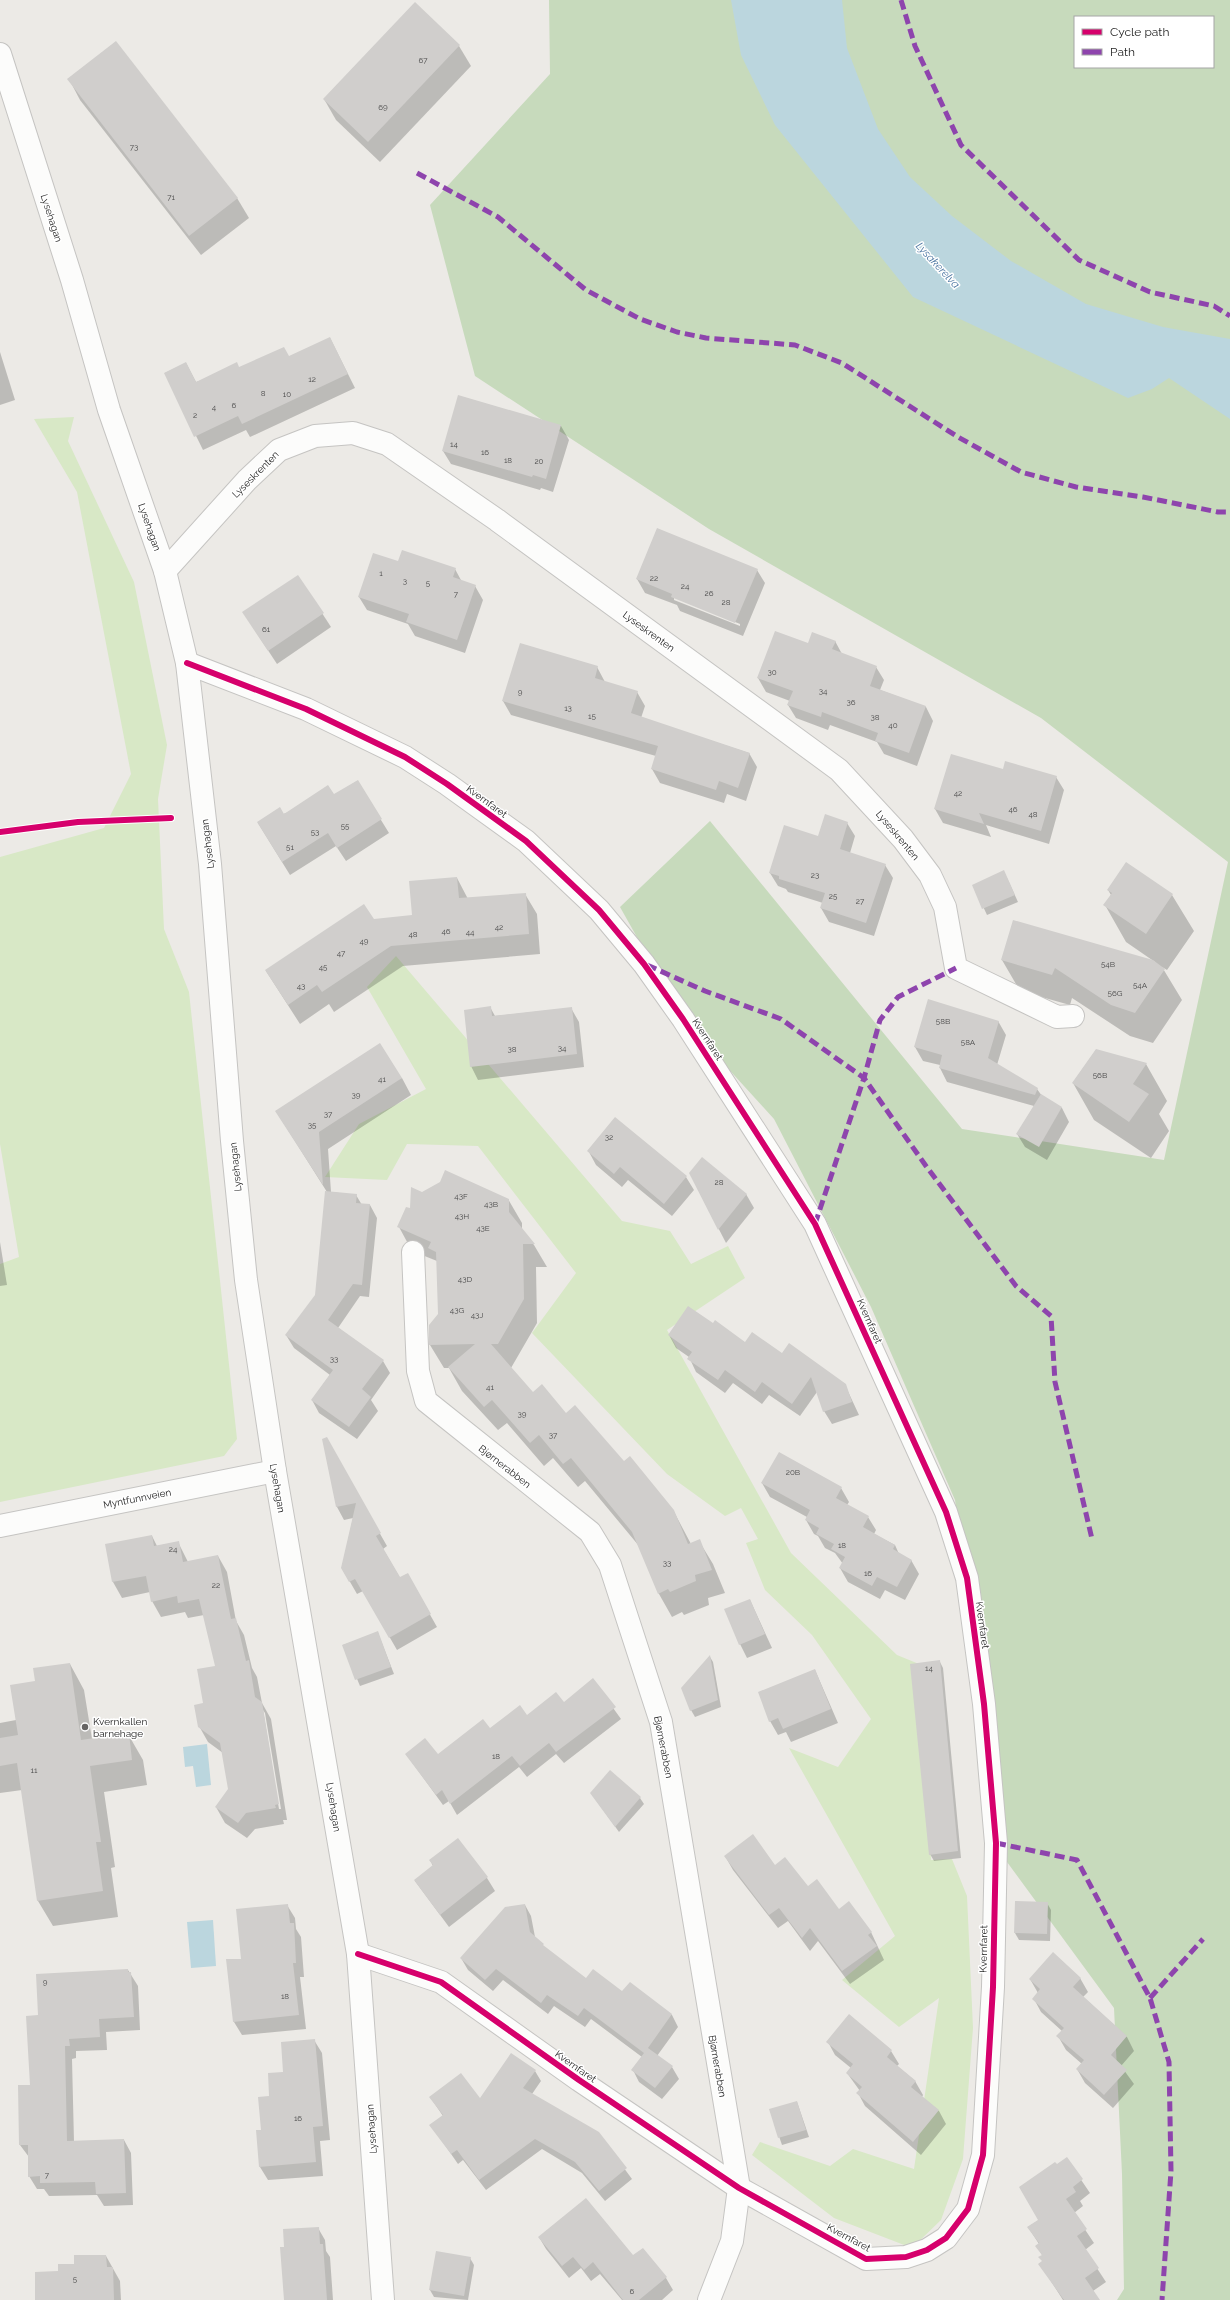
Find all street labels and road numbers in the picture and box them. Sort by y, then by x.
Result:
street label: Lysehagan [39,193,64,244]
street label: Lyseskrenten [230,449,281,500]
street label: Lysehagan [136,502,163,553]
street label: Lyseskrenten [621,609,677,654]
street label: Kvernfaret [464,783,510,820]
street label: Lyseskrenten [874,808,922,862]
street label: Lysehagan [199,818,216,869]
street label: Kvernfaret [690,1016,726,1063]
street label: Lysehagan [227,1141,244,1192]
street label: Kvernfaret [855,1297,885,1346]
street label: Bjørnerabben [476,1443,533,1490]
street label: Lysehagan [268,1463,287,1514]
street label: Myntfunnveien [102,1486,172,1510]
street label: Kvernfaret [974,1601,991,1650]
street label: Bjørnerabben [652,1715,675,1779]
street label: Lysehagan [324,1782,343,1833]
street label: Kvernfaret [978,1924,989,1973]
street label: Bjørnerabben [707,2034,728,2098]
street label: Kvernfaret [553,2048,599,2085]
street label: Lysehagan [364,2104,379,2154]
street label: Kvernfaret [825,2221,873,2254]

